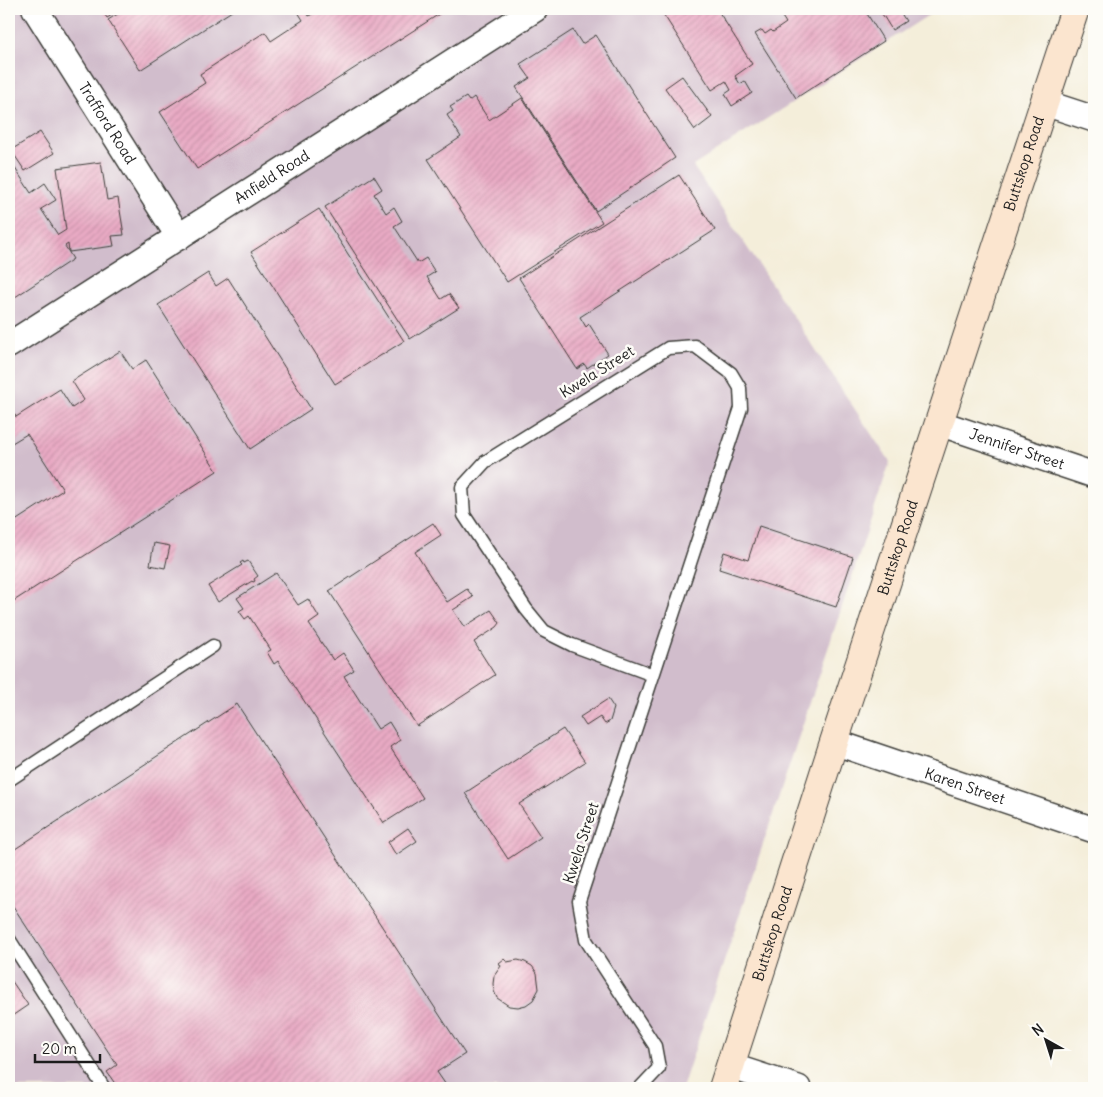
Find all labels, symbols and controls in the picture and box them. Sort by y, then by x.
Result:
street label: Trafford Road [75,78,140,167]
street label: Buttskop Road [999,114,1048,214]
street label: Anfield Road [230,145,313,208]
street label: Kwela Street [556,341,637,402]
street label: Jennifer Street [967,424,1067,473]
street label: Buttskop Road [873,497,922,597]
street label: Karen Street [922,763,1008,808]
street label: Kwela Street [558,800,603,886]
street label: Buttskop Road [748,883,796,984]
north arrow [1020,1014,1070,1064]
text: N [1028,1020,1047,1040]
scale bar [35,1032,100,1064]
text: 20 m [42,1039,77,1058]

